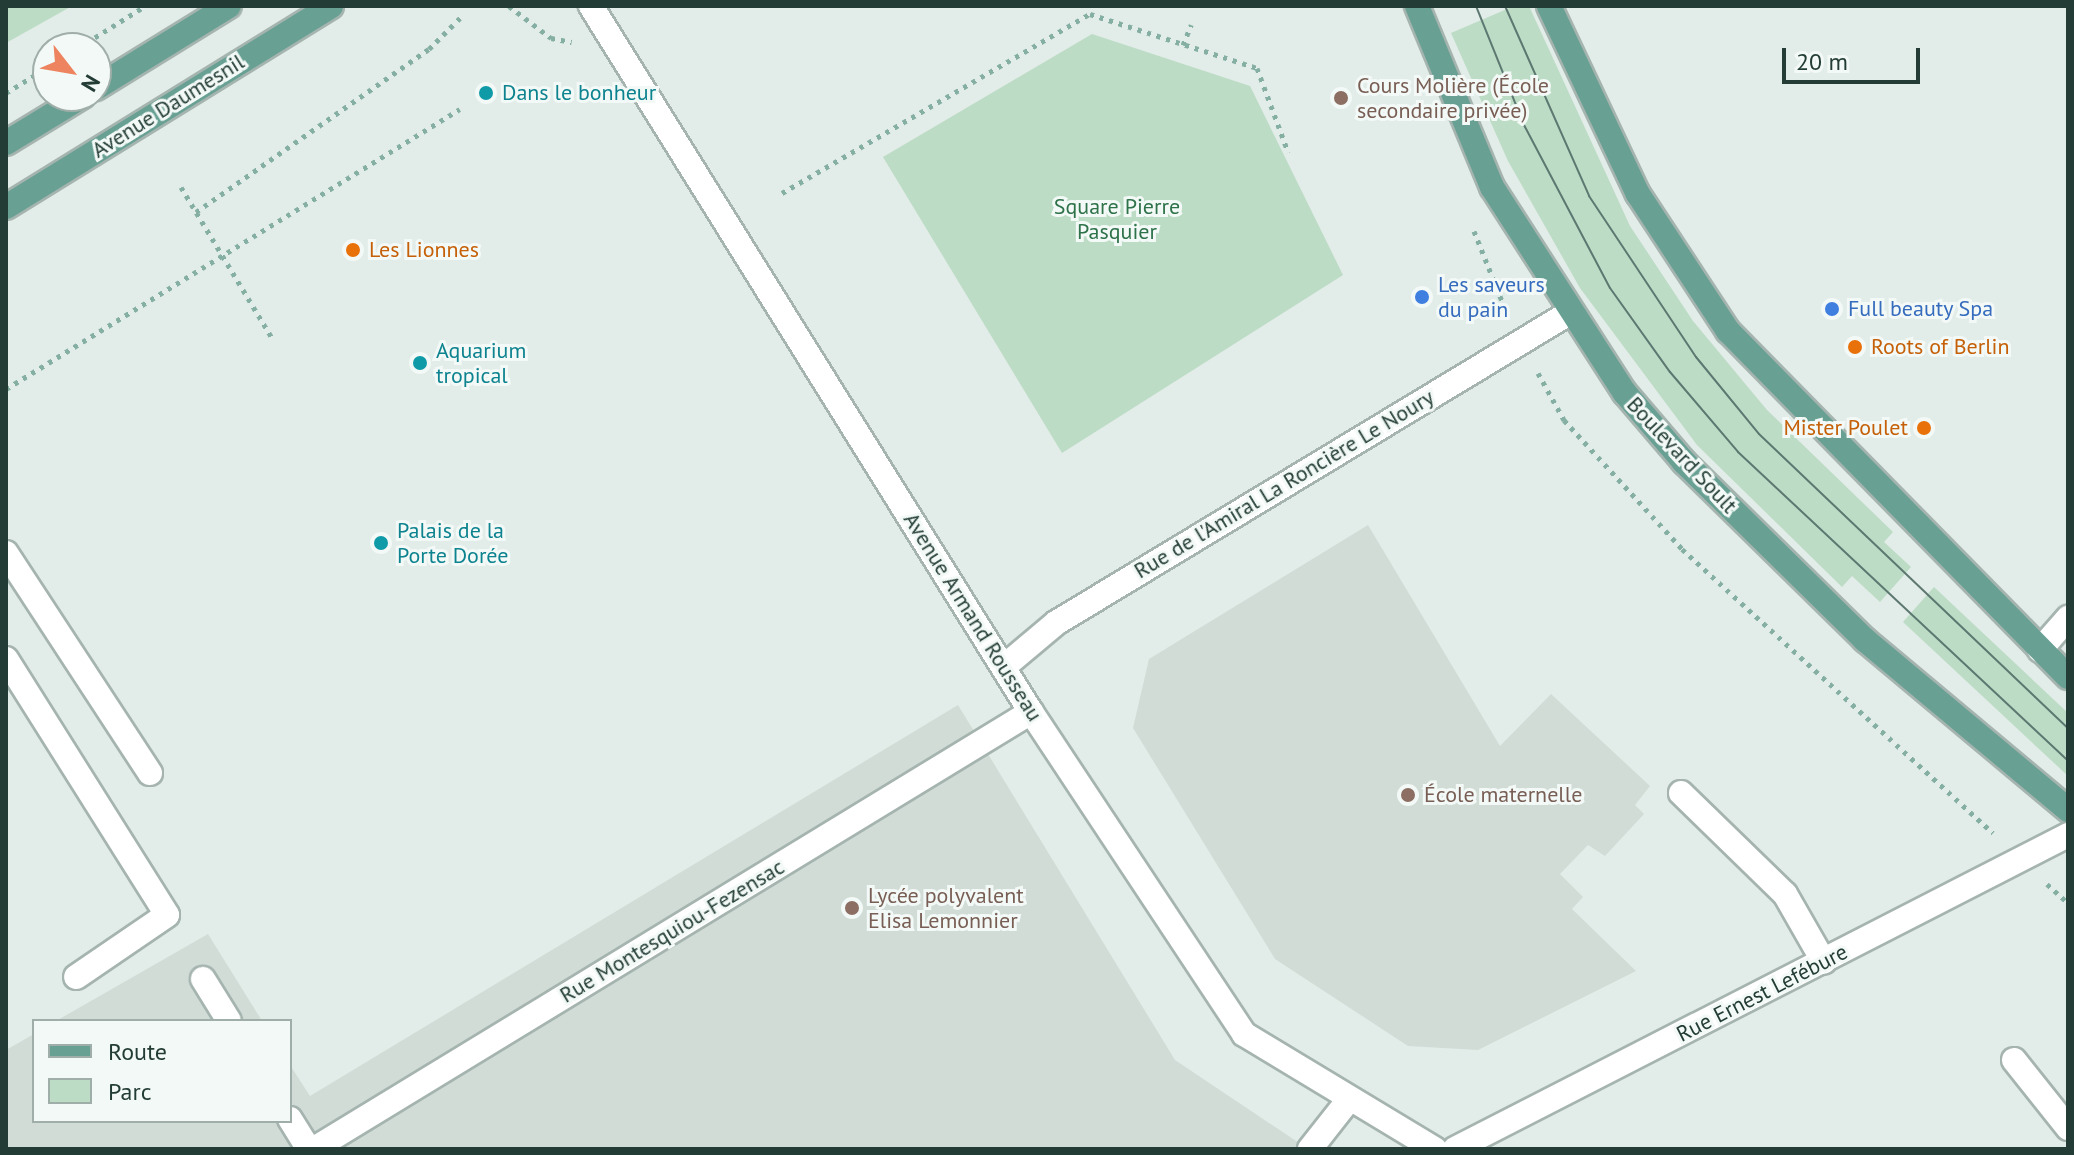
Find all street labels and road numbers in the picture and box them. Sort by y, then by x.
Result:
street label: Avenue Daumesnil [87,49,249,163]
street label: Rue de l'Amiral La Roncière Le Noury [1129,384,1439,584]
street label: Boulevard Soult [1621,391,1743,519]
street label: Avenue Armand Rousseau [898,508,1048,726]
street label: Rue Montesquiou-Fezensac [555,854,789,1008]
street label: Rue Ernest Lefébure [1672,938,1852,1048]

